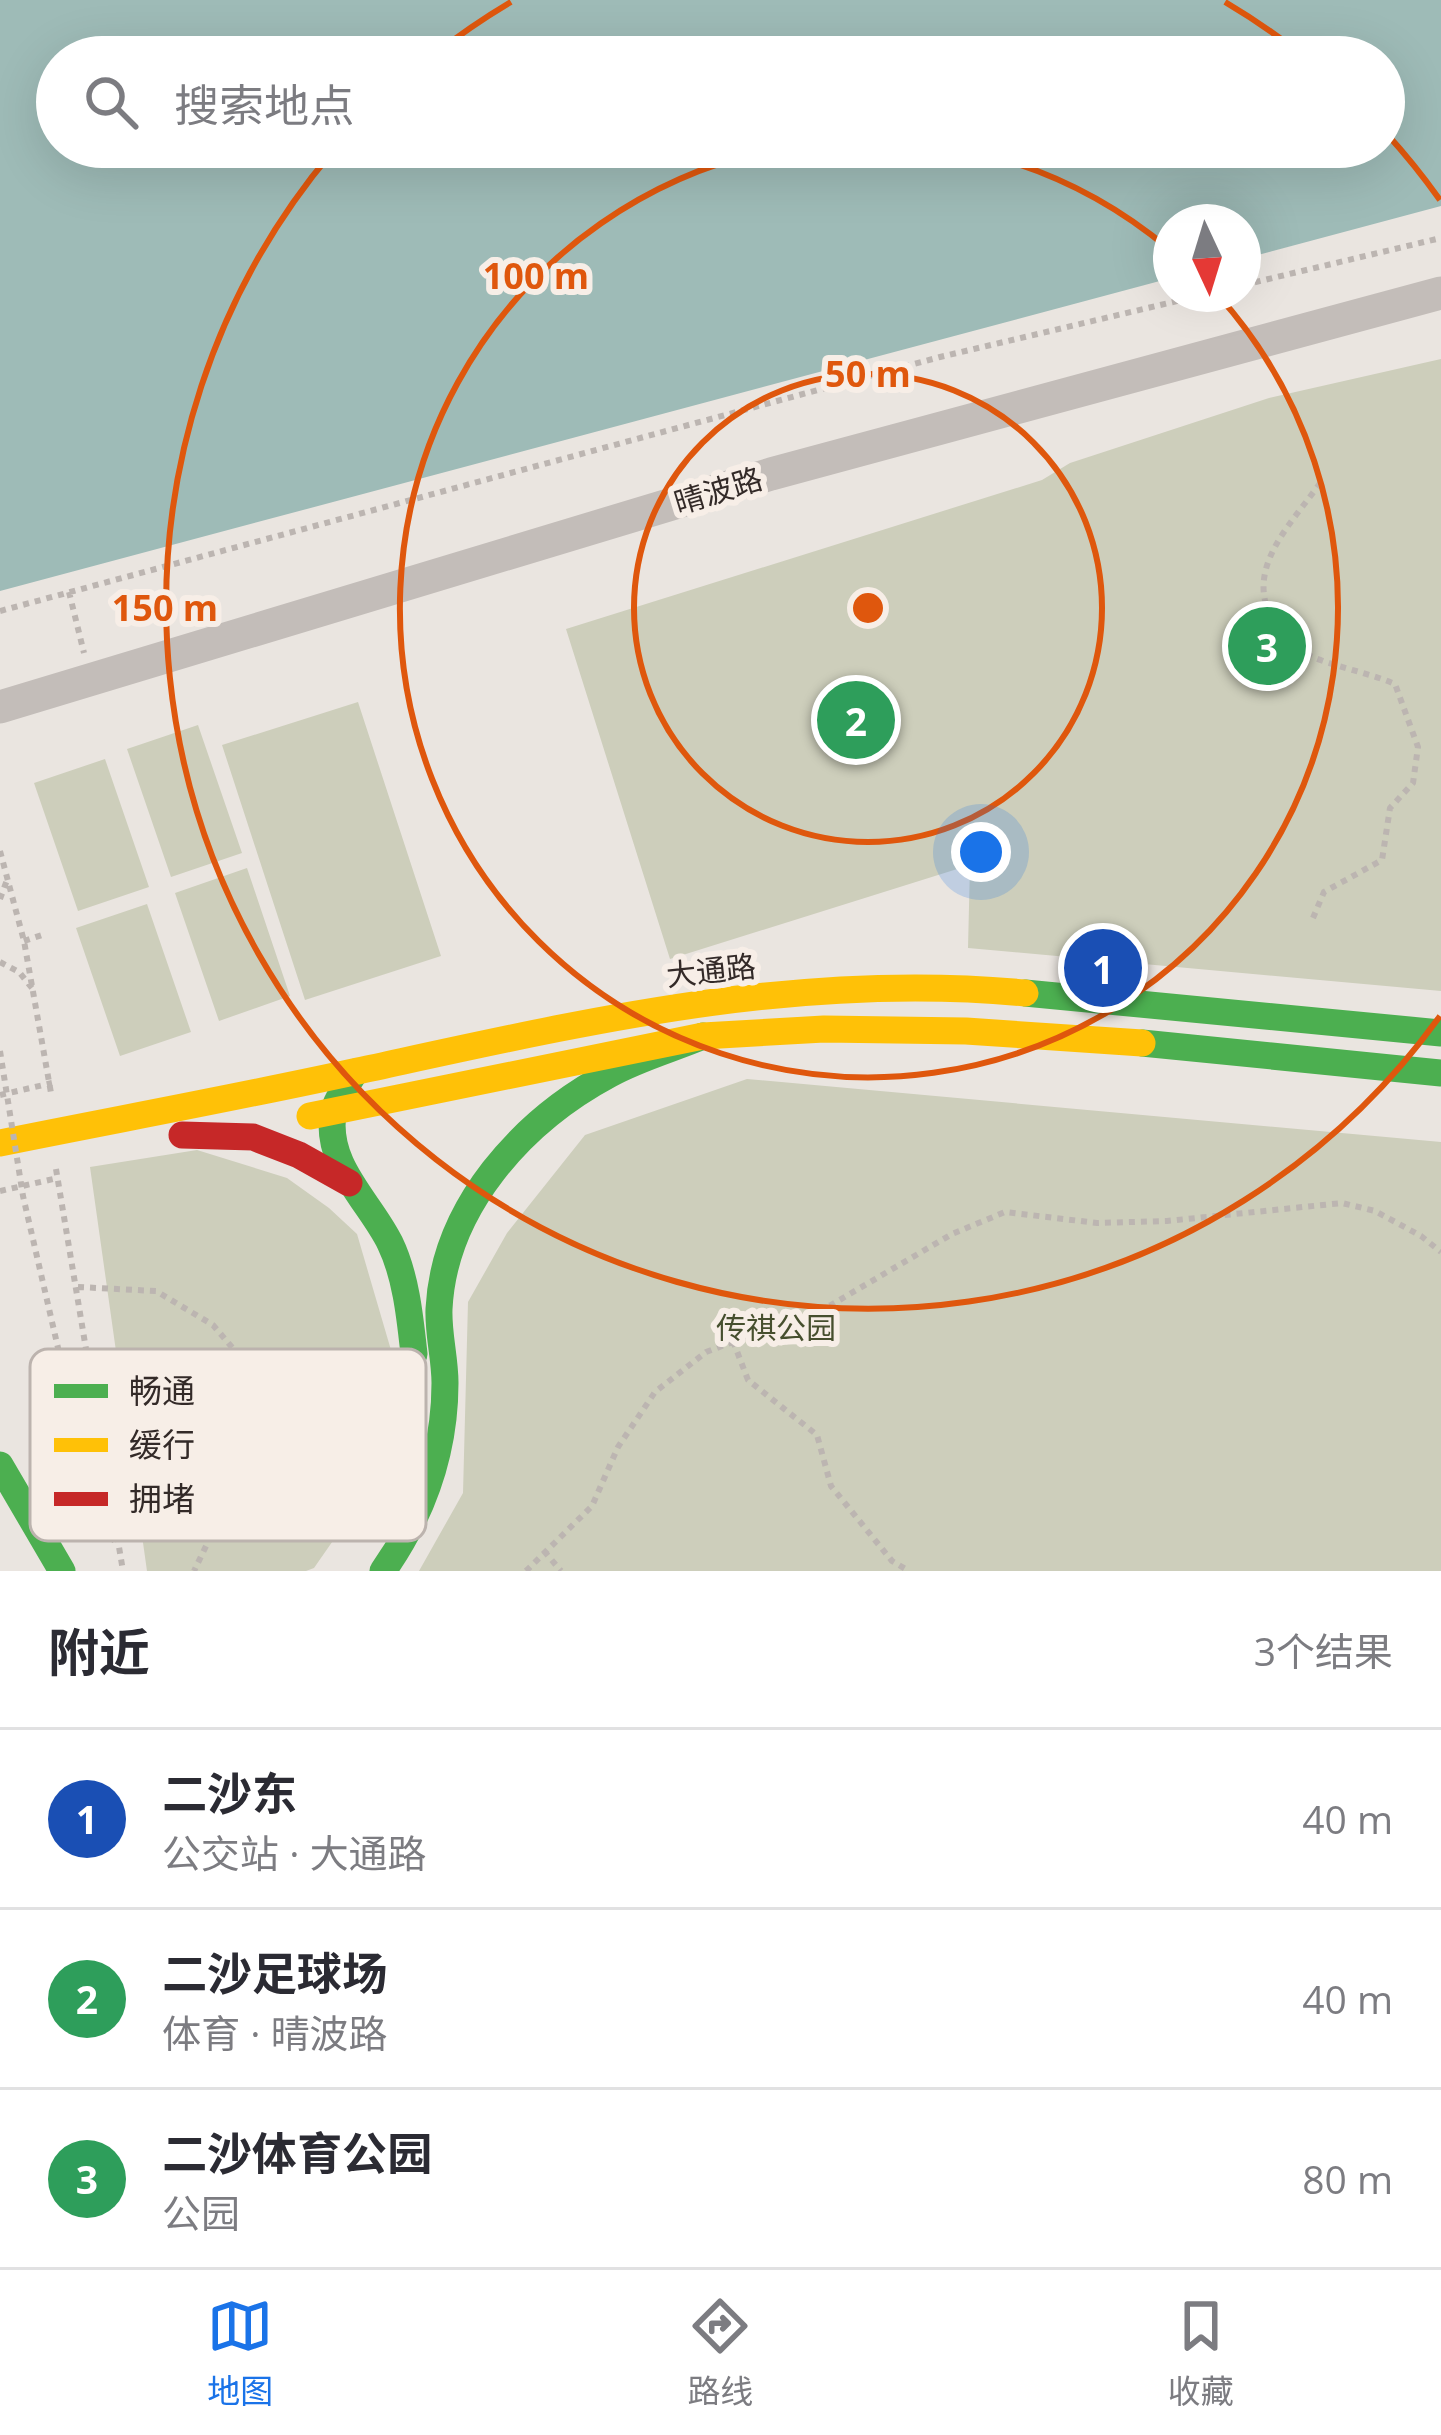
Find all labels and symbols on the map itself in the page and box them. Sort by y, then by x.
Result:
north arrow [1153,204,1261,312]
text: 100 m [483,251,589,300]
text: 50 m [825,349,911,398]
street label: 晴波路 [669,457,767,523]
text: 150 m [112,583,218,632]
centre of rings [847,587,889,629]
pin: 3 [1228,601,1306,691]
pin: 2 [817,675,895,765]
your location [951,822,1011,882]
pin: 1 [1064,923,1142,1013]
street label: 大通路 [664,945,758,995]
park label: 传祺公园 [716,1307,836,1348]
legend [30,1349,426,1541]
text: 畅通 [129,1368,195,1413]
text: 缓行 [129,1422,195,1467]
text: 拥堵 [129,1476,195,1521]

